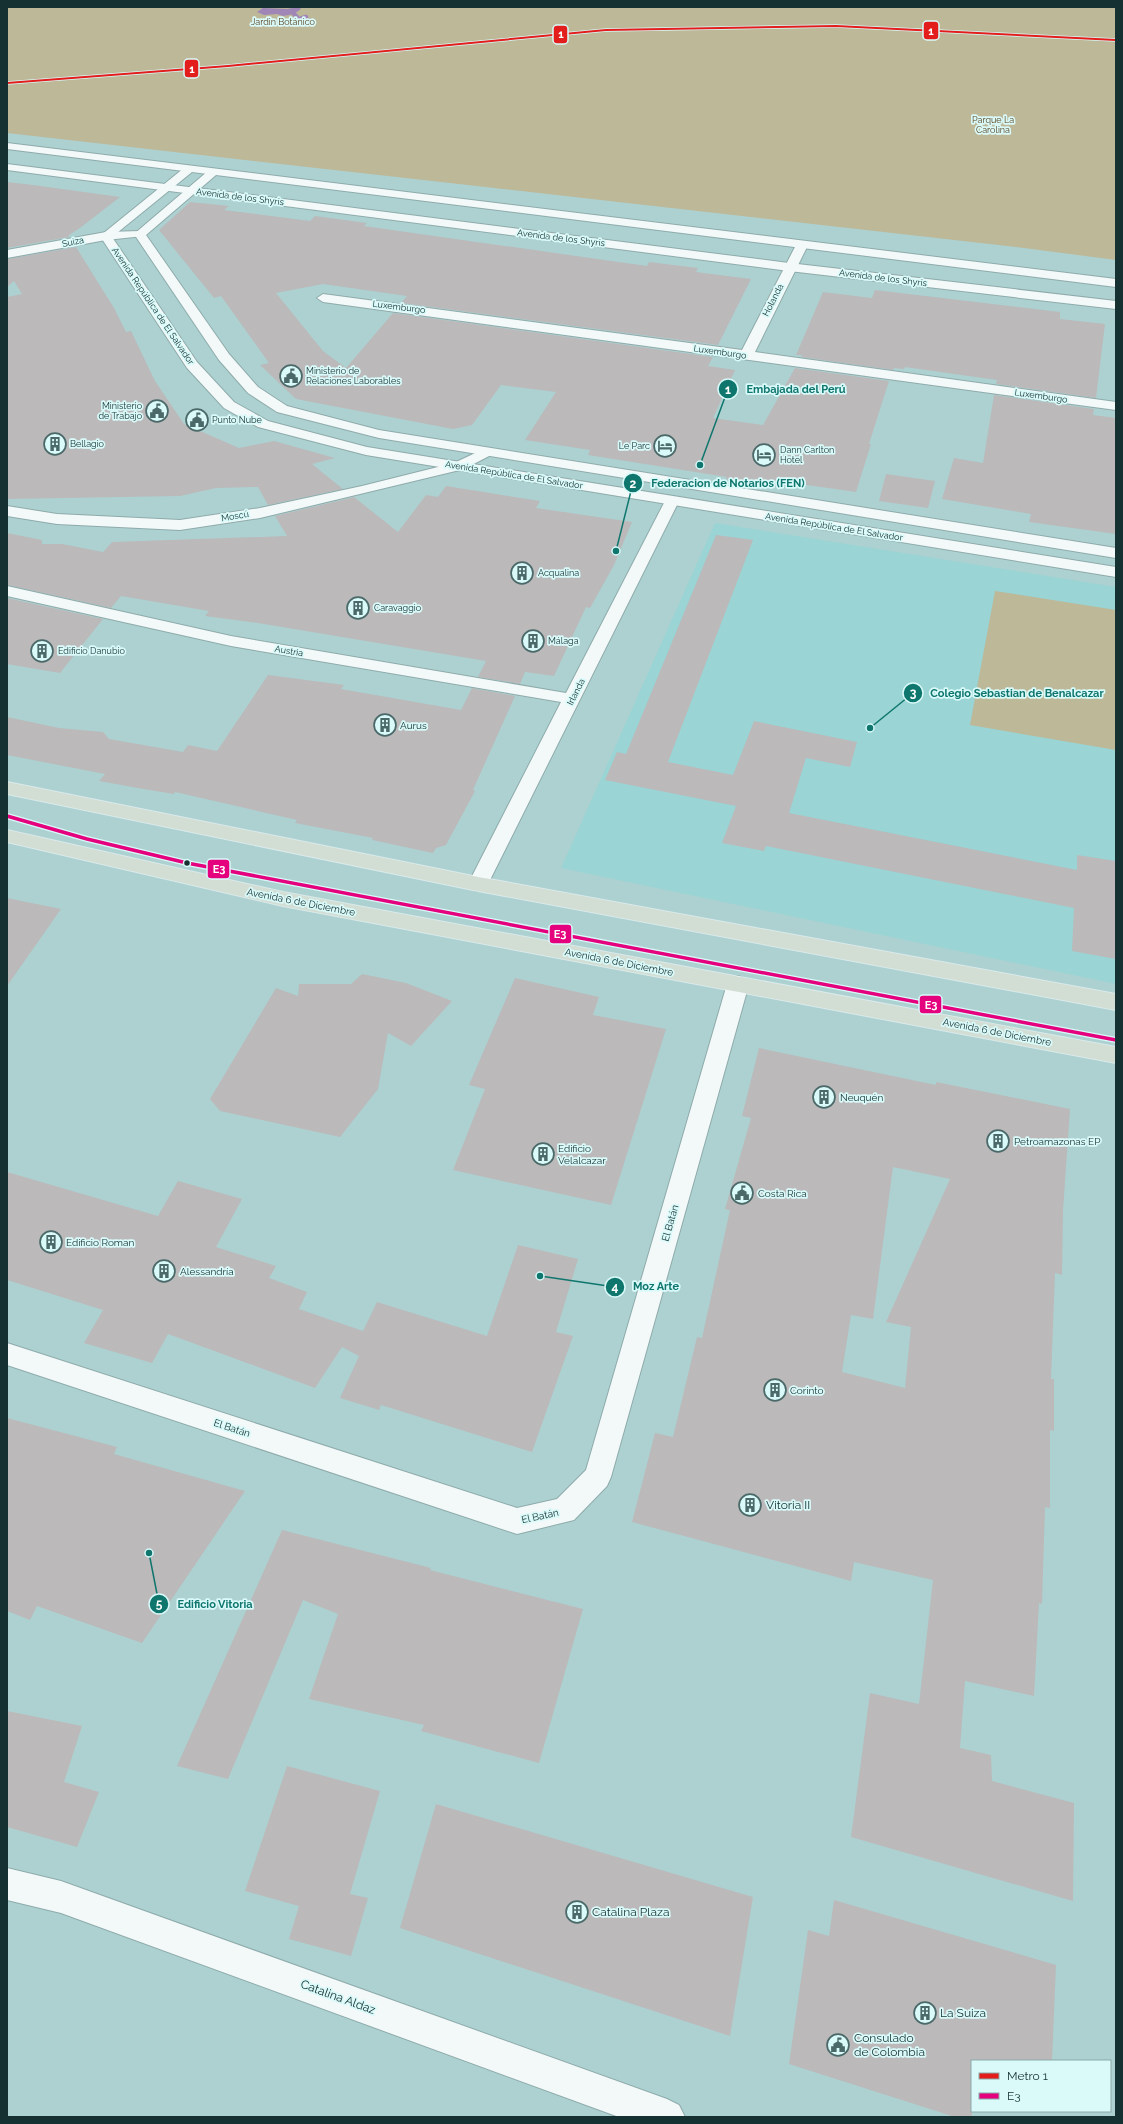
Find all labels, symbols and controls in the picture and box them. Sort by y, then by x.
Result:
park label: Jardin Botánico [251,17,315,27]
line badge: 1 [923,21,939,40]
line badge: 1 [553,25,568,44]
text: 1 [928,25,934,38]
text: 1 [558,28,564,41]
line badge: 1 [184,59,199,78]
text: 1 [189,63,195,76]
park label: Parque La Carolina [972,115,1014,135]
street label: Avenida de los Shyris [196,187,285,207]
street label: Avenida de los Shyris [517,228,606,248]
street label: Suiza [61,235,85,249]
street label: Avenida República de El Salvador [110,245,197,367]
street label: Avenida de los Shyris [839,268,928,288]
street label: Holanda [761,282,785,318]
street label: Luxemburgo [372,299,426,315]
street label: Luxemburgo [693,343,747,361]
public building icon: Ministerio de Relaciones Laborables [278,363,304,389]
place label: Ministerio de Relaciones Laborables [306,366,401,386]
callout: Embajada del Perú [718,378,853,401]
text: 1 [725,383,731,397]
text: Embajada del Perú [746,383,846,396]
street label: Luxemburgo [1014,387,1068,405]
public building icon: Ministerio de Trabajo [144,398,170,424]
place label: Ministerio de Trabajo [99,401,142,421]
public building icon: Punto Nube [184,407,210,433]
place label: Punto Nube [212,415,263,425]
building icon: Bellagio [42,431,68,457]
hotel icon: Le Parc [652,433,678,459]
place label: Bellagio [70,439,104,449]
place label: Le Parc [619,441,650,451]
hotel icon: Dann Carlton Hotel [751,442,777,468]
place label: Dann Carlton Hotel [780,445,834,465]
street label: Avenida República de El Salvador [444,459,584,491]
callout: Federacion de Notarios (FEN) [623,472,813,495]
text: 2 [630,477,637,491]
text: Federacion de Notarios (FEN) [651,477,805,490]
street label: Moscú [220,509,250,523]
street label: Avenida República de El Salvador [764,511,904,543]
building icon: Acqualina [509,560,535,586]
place label: Acqualina [538,568,579,578]
building icon: Caravaggio [345,595,371,621]
place label: Caravaggio [374,603,421,613]
building icon: Málaga [520,628,546,654]
place label: Málaga [548,636,579,646]
building icon: Edificio Danubio [29,638,55,664]
street label: Austria [274,644,304,658]
place label: Edificio Danubio [58,646,125,656]
street label: Irlanda [565,677,587,707]
callout: Colegio Sebastian de Benalcazar [903,682,1112,705]
text: 3 [910,686,917,700]
text: Colegio Sebastian de Benalcazar [930,687,1104,700]
building icon: Aurus [372,712,398,738]
place label: Aurus [400,720,427,731]
unlabelled marker [182,858,192,868]
line badge: E3 [207,859,230,879]
text: E3 [213,863,225,876]
street label: Avenida 6 de Diciembre [246,886,356,918]
line badge: E3 [549,924,572,944]
text: E3 [554,928,566,941]
street label: Avenida 6 de Diciembre [564,946,674,978]
line badge: E3 [919,995,942,1014]
text: E3 [925,999,937,1012]
street label: Avenida 6 de Diciembre [942,1016,1052,1048]
building icon: Neuquén [811,1084,837,1110]
place label: Neuquén [840,1092,883,1103]
building icon: Petroamazonas EP [985,1128,1011,1154]
place label: Petroamazonas EP [1014,1136,1100,1147]
building icon: Edificio Velalcazar [530,1141,556,1167]
place label: Edificio Velalcazar [558,1143,606,1166]
public building icon: Costa Rica [729,1180,755,1206]
place label: Costa Rica [758,1188,807,1199]
street label: El Batán [660,1203,681,1243]
building icon: Edificio Roman [38,1229,64,1255]
place label: Edificio Roman [66,1237,135,1248]
building icon: Alessandría [151,1258,177,1284]
place label: Alessandría [180,1266,234,1277]
callout: Moz Arte [605,1275,687,1298]
text: 4 [612,1280,619,1294]
text: Moz Arte [633,1280,679,1293]
building icon: Corinto [762,1377,788,1403]
place label: Corinto [790,1385,824,1396]
street label: El Batán [212,1417,252,1439]
building icon: Vitoria II [737,1492,763,1518]
place label: Vitoria II [766,1498,810,1512]
street label: El Batán [520,1507,560,1525]
callout: Edificio Vitoria [149,1592,261,1615]
text: 5 [156,1597,163,1611]
text: Edificio Vitoria [177,1598,253,1611]
building icon: Catalina Plaza [564,1899,590,1925]
place label: Catalina Plaza [592,1905,669,1919]
street label: Catalina Aldaz [299,1977,377,2017]
building icon: La Suiza [912,2000,938,2026]
place label: La Suiza [940,2006,986,2020]
place label: Consulado de Colombia [854,2031,925,2059]
public building icon: Consulado de Colombia [825,2032,851,2058]
legend [971,2060,1111,2112]
text: Metro 1 [1007,2069,1048,2083]
text: E3 [1007,2089,1021,2103]

